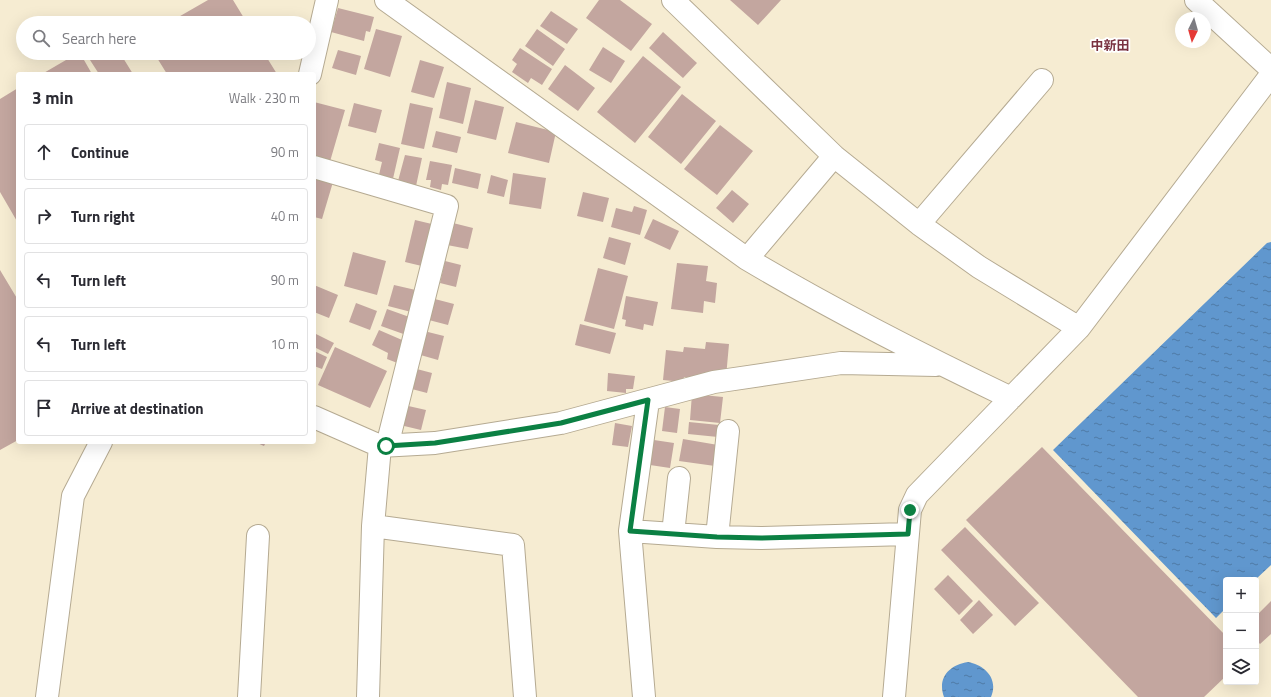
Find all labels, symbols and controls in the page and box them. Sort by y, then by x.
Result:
north arrow [1175,12,1211,48]
search box [16,16,316,60]
icon: search [30,27,52,49]
text: Search here [62,27,136,50]
district label: 中新田 [1090,35,1130,55]
text: 3 min [32,85,73,111]
text: Walk · 230 m [229,88,300,108]
icon: ahead [33,141,55,163]
text: Continue [71,141,129,164]
text: 90 m [271,142,299,162]
icon: right [33,205,55,227]
text: Turn right [71,205,135,228]
text: 40 m [271,206,299,226]
icon: left [33,269,55,291]
text: Turn left [71,269,126,292]
text: 90 m [271,270,299,290]
icon: left [33,333,55,355]
text: Turn left [71,333,126,356]
text: 10 m [271,334,299,354]
icon: arrive [33,397,55,419]
text: Arrive at destination [71,397,204,420]
route start [377,437,395,455]
route end [901,501,919,519]
map controls [1223,577,1259,685]
button: + [1223,577,1259,613]
button: − [1223,613,1259,649]
button: layers [1223,649,1259,685]

